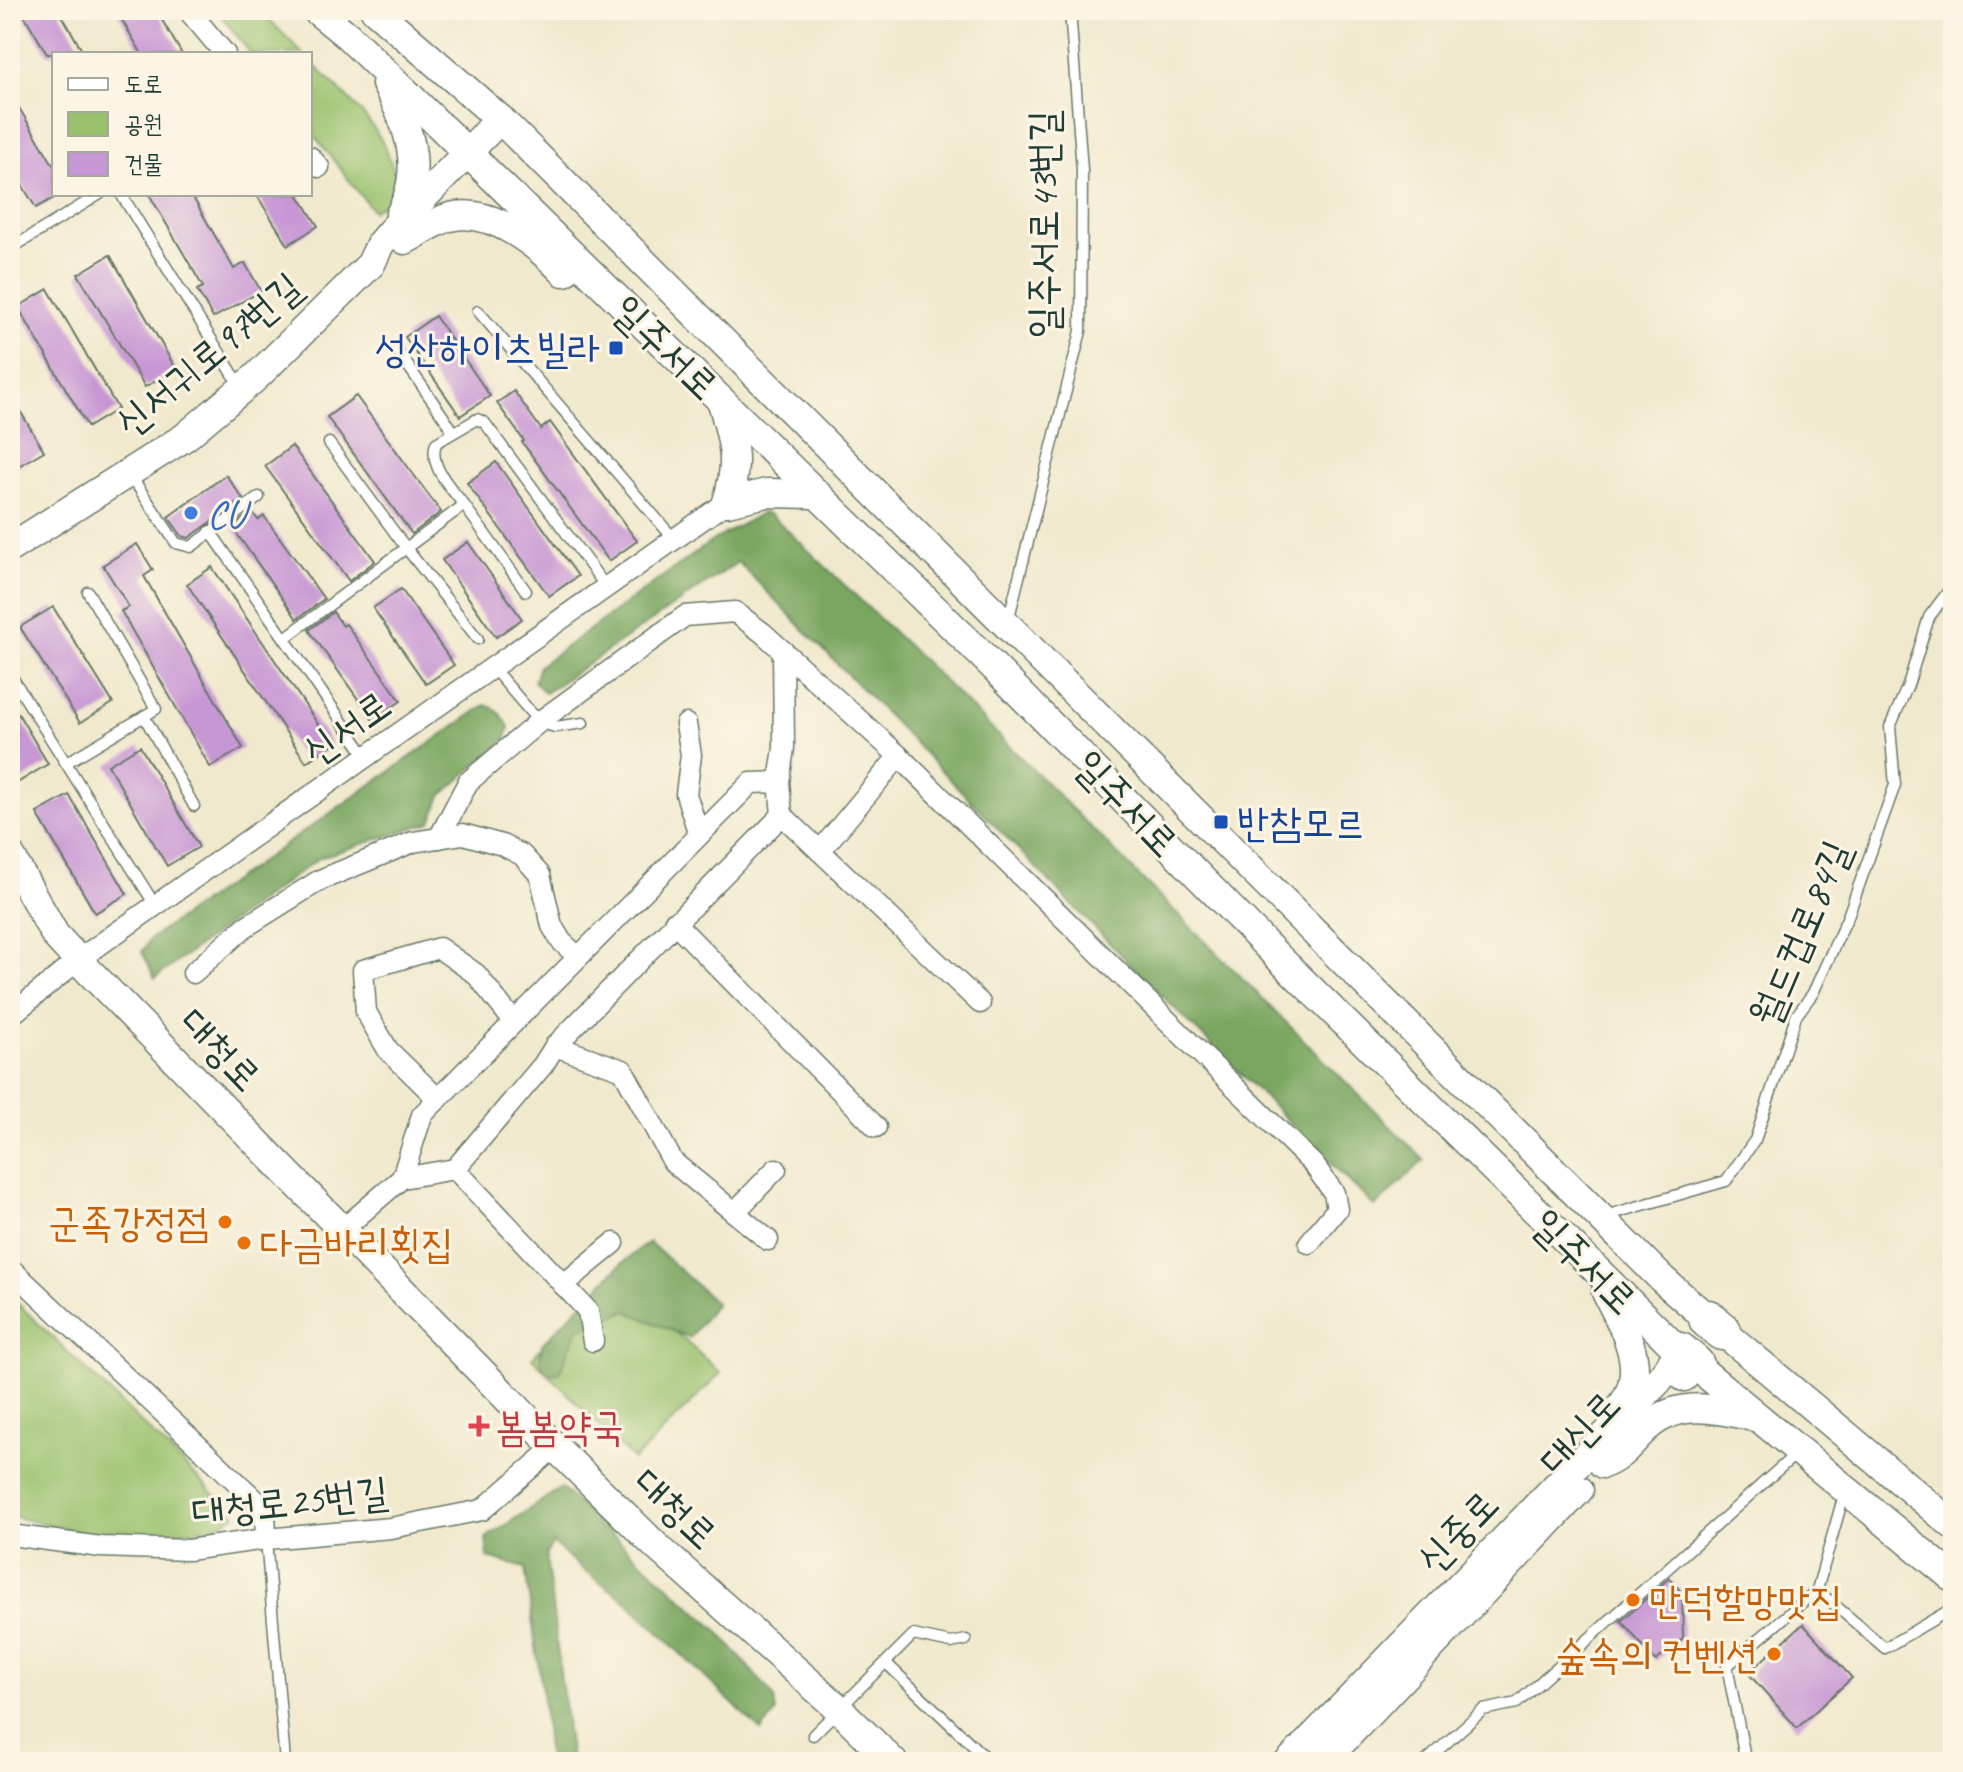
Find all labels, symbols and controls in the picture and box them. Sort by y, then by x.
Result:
legend [52,52,312,196]
text: 도로 [124,69,163,99]
text: 공원 [124,109,163,139]
street label: 일주서로43번길 [1019,109,1069,339]
text: 건물 [124,149,163,179]
street label: 신서귀로97번길 [105,262,312,448]
street label: 일주서로 [602,285,729,410]
place label: 성산하이츠빌라 [375,324,600,374]
marker: 성산하이츠빌라 [607,339,625,357]
place label: CU [207,489,251,539]
marker: CU [182,504,200,522]
street label: 신서로 [293,680,400,776]
street label: 일주서로 [1064,740,1189,867]
place label: 반참모르 [1237,798,1366,848]
marker: 반참모르 [1212,813,1230,831]
street label: 월드컵로84길 [1739,833,1862,1034]
street label: 대청로 [169,998,272,1102]
place label: 군족강정점 [48,1198,209,1248]
street label: 일주서로 [1521,1199,1647,1325]
marker: 군족강정점 [216,1213,234,1231]
place label: 다금바리횟집 [260,1219,453,1269]
marker: 다금바리횟집 [235,1234,253,1252]
street label: 대신로 [1529,1380,1631,1485]
place label: 봄봄약국 [495,1402,624,1452]
marker: 봄봄약국 [470,1417,488,1435]
street label: 대청로 [623,1458,728,1560]
street label: 대청로25번길 [190,1467,391,1537]
street label: 신중로 [1406,1480,1509,1584]
place label: 만덕할망맛집 [1649,1576,1842,1626]
marker: 만덕할망맛집 [1624,1591,1642,1609]
place label: 숲속의 컨벤션 [1555,1630,1758,1680]
marker: 숲속의 컨벤션 [1765,1645,1783,1663]

